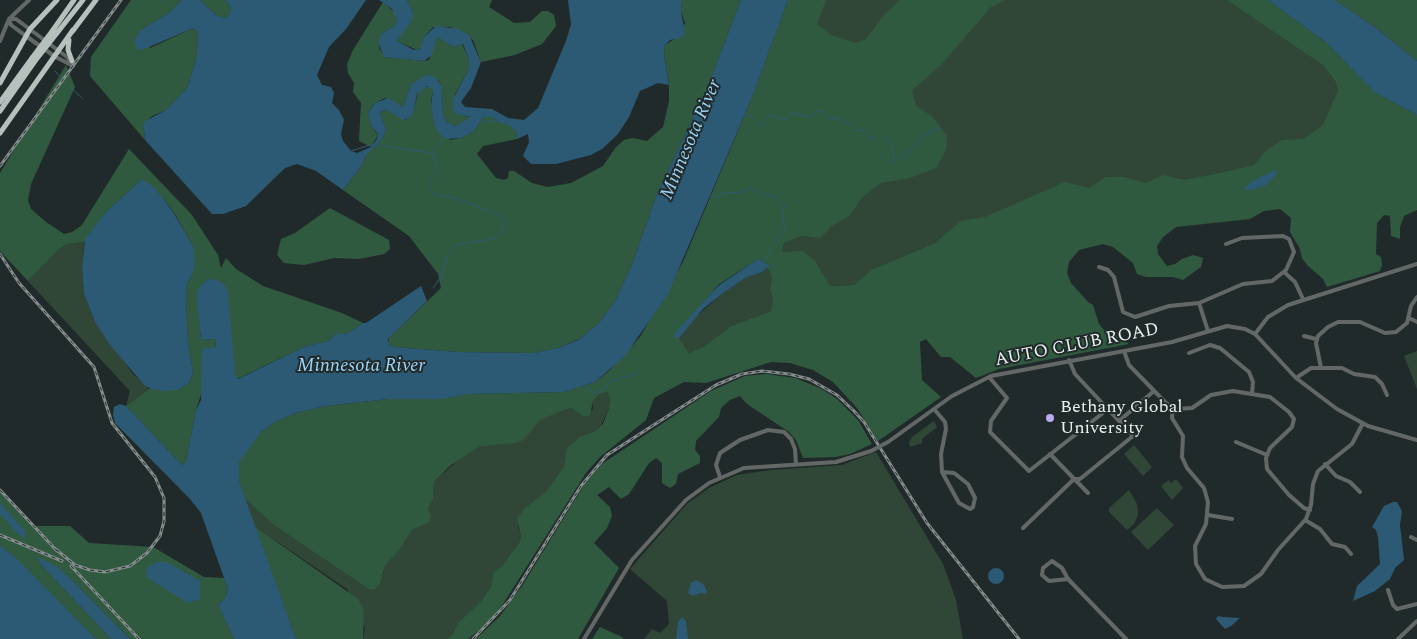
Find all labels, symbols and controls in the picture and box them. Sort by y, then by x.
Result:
water label: Minnesota River [656,77,728,203]
street label: AUTO CLUB ROAD [993,319,1161,373]
water label: Minnesota River [297,356,425,378]
place label: Bethany Global University [1060,397,1183,439]
marker: Bethany Global University [1044,412,1056,424]

